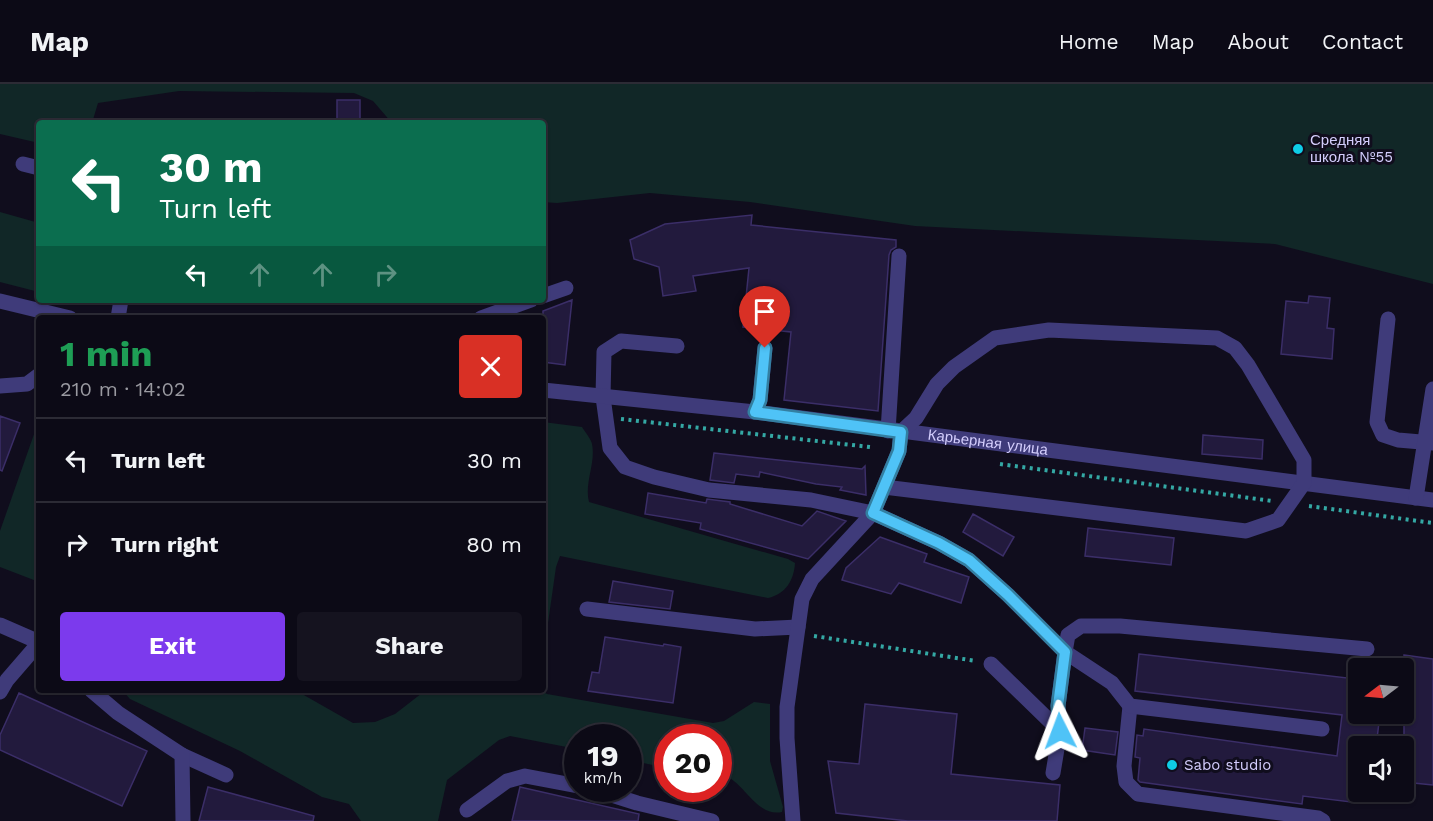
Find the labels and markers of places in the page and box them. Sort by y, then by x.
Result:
place label: Средняя школа №55 [1310,131,1393,166]
marker: Средняя школа №55 [1291,142,1305,156]
pin [739,286,790,348]
place label: Sabo studio [1184,756,1271,774]
marker: Sabo studio [1165,758,1179,772]

